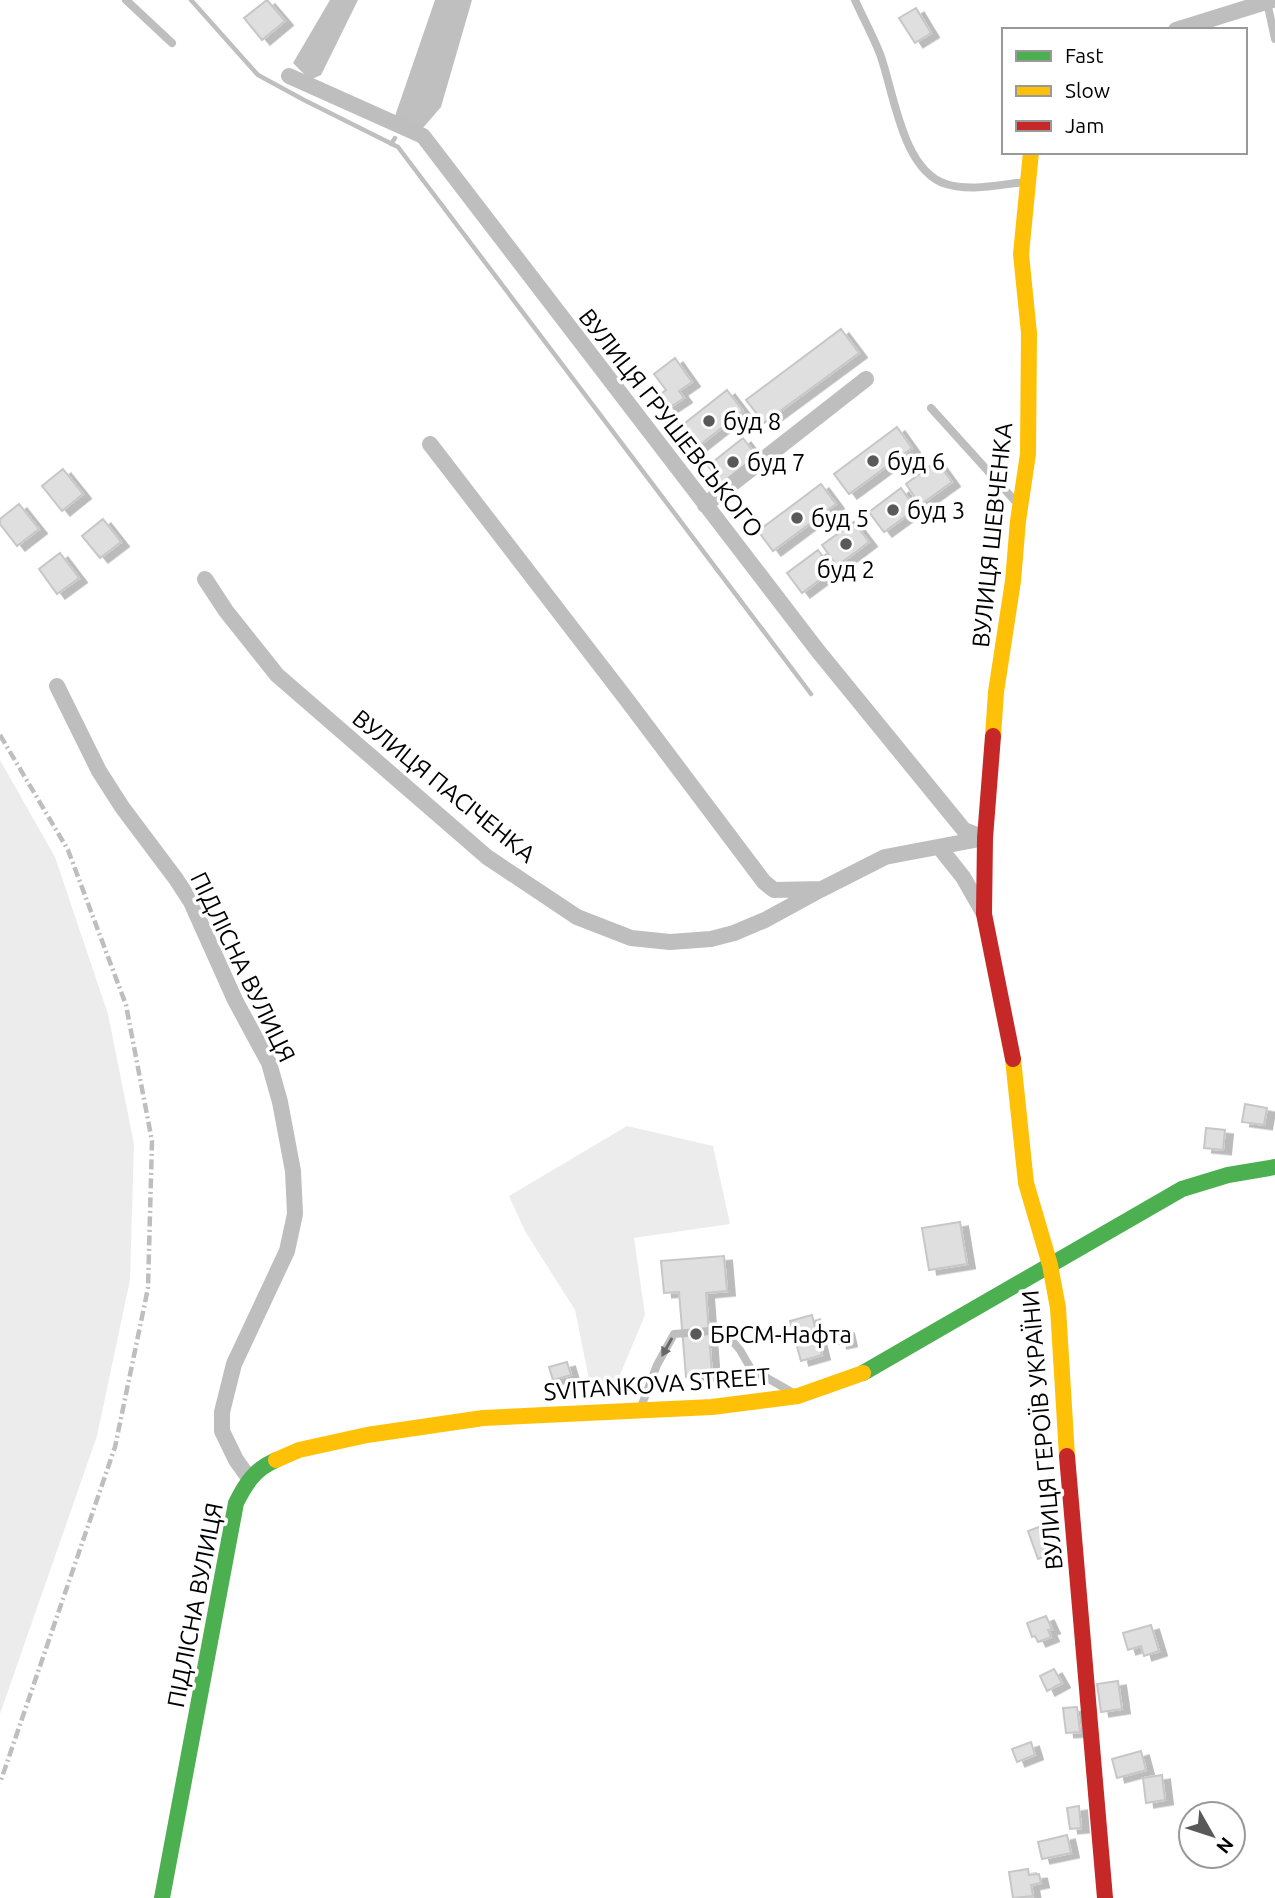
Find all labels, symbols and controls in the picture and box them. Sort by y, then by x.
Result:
legend [1002,28,1247,154]
text: Fast [1065,43,1103,67]
text: Slow [1065,78,1110,102]
text: Jam [1065,113,1104,137]
street label: ВУЛИЦЯ ГРУШЕВСЬКОГО [574,304,768,542]
place label: буд 8 [723,408,781,435]
marker: буд 8 [701,413,717,429]
street label: ВУЛИЦЯ ШЕВЧЕНКА [967,421,1017,649]
place label: буд 6 [887,448,945,475]
place label: буд 7 [747,449,805,476]
marker: буд 6 [865,453,881,469]
marker: буд 7 [725,454,741,470]
place label: буд 3 [907,497,965,524]
marker: буд 3 [885,502,901,518]
place label: буд 5 [811,505,869,532]
marker: буд 5 [789,510,805,526]
marker: буд 2 [838,536,854,552]
place label: буд 2 [817,556,875,583]
street label: ВУЛИЦЯ ПАСІЧЕНКА [347,704,541,868]
street label: ПІДЛІСНА ВУЛИЦЯ [185,868,301,1066]
street label: ВУЛИЦЯ ГЕРОЇВ УКРАЇНИ [1016,1289,1068,1571]
place label: БРСМ-Нафта [710,1321,852,1348]
marker: БРСМ-Нафта [688,1326,704,1342]
one-way arrow [661,1338,673,1357]
street label: SVITANKOVA STREET [543,1363,771,1405]
street label: ПІДЛІСНА ВУЛИЦЯ [162,1500,228,1710]
north arrow [1177,1800,1247,1870]
text: N [1212,1833,1238,1858]

